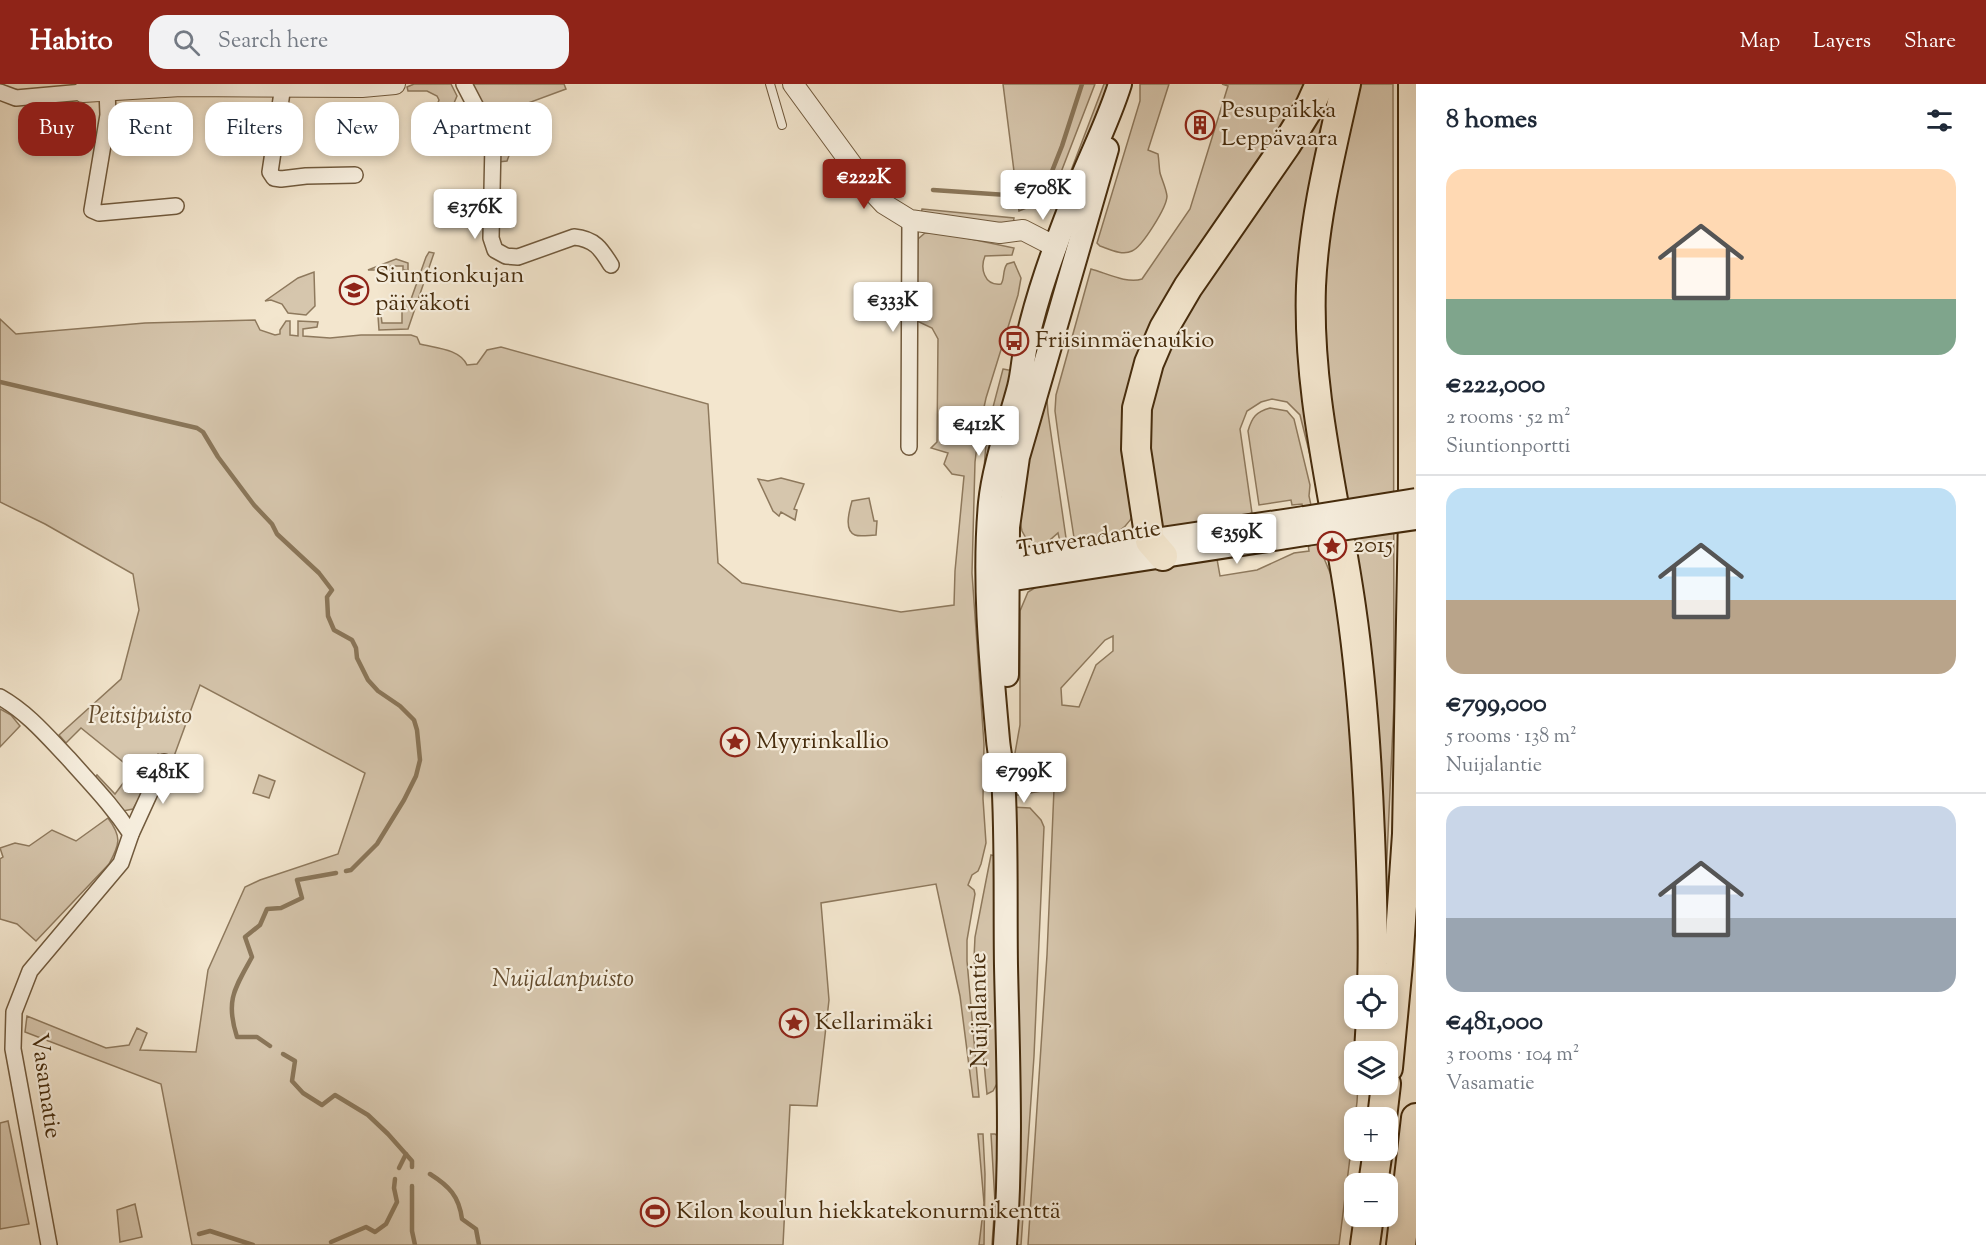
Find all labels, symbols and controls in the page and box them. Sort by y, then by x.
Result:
search box [149,15,569,69]
text: Habito [30,22,113,62]
icon: search [170,26,203,59]
text: Search here [218,26,328,58]
text: Map [1740,27,1780,57]
text: Layers [1813,27,1871,57]
text: Share [1904,27,1956,57]
place label: Pesupaikka Leppävaara [1221,94,1338,156]
chip: Buy [18,102,96,156]
chip: Rent [108,102,193,156]
chip: Filters [205,102,303,156]
chip: New [315,102,399,156]
chip: Apartment [411,102,552,156]
text: 8 homes [1446,102,1537,139]
icon: filters [1923,104,1956,137]
building icon: Pesupaikka Leppävaara [1184,109,1216,141]
pin: €222K [822,159,906,210]
text: €222K [837,164,891,193]
pin: €708K [1001,170,1085,221]
text: €708K [1015,175,1071,204]
pin: €376K [433,189,517,240]
text: €376K [448,194,502,223]
icon: home [1647,208,1755,316]
place label: Siuntionkujan päiväkoti [375,259,524,321]
school or university icon: Siuntionkujan päiväkoti [338,274,370,306]
pin: €333K [851,282,935,333]
text: €333K [868,287,919,316]
place label: Friisinmäenaukio [1035,324,1214,358]
bus stop icon: Friisinmäenaukio [998,325,1030,357]
text: €222,000 [1446,367,1545,404]
text: 2 rooms · 52 m² [1446,404,1571,433]
pin: €412K [937,406,1021,457]
text: €412K [953,411,1005,440]
text: Siuntionportti [1446,433,1571,462]
street label: Turveradantie [1015,512,1163,568]
pin: €359K [1195,514,1279,565]
text: €359K [1211,519,1263,548]
icon: home [1647,527,1755,635]
place label: 2015 [1353,529,1393,563]
place icon: 2015 [1316,530,1348,562]
text: €799,000 [1446,686,1547,723]
park label: Peitsipuisto [88,700,192,734]
text: 5 rooms · 138 m² [1446,723,1577,752]
place label: Myyrinkallio [756,725,889,759]
place icon: Myyrinkallio [719,726,751,758]
text: Nuijalantie [1446,752,1542,781]
pin: €799K [982,753,1066,804]
pin: €481K [121,754,205,805]
text: €799K [996,758,1052,787]
text: €481K [137,759,189,788]
icon: home [1647,845,1755,953]
street label: Nuijalantie [962,952,998,1068]
park label: Nuijalanpuisto [492,963,634,997]
map controls [1344,975,1398,1227]
button: locate [1344,975,1398,1029]
text: €481,000 [1446,1004,1543,1041]
place label: Kellarimäki [815,1006,933,1040]
place icon: Kellarimäki [778,1007,810,1039]
street label: Vasamatie [21,1031,69,1141]
button: layers [1344,1041,1398,1095]
text: 3 rooms · 104 m² [1446,1041,1580,1070]
text: Vasamatie [1446,1070,1535,1099]
button: + [1344,1107,1398,1161]
button: − [1344,1173,1398,1227]
place label: Kilon koulun hiekkatekonurmikenttä [676,1195,1061,1229]
sports icon: Kilon koulun hiekkatekonurmikenttä [639,1196,671,1228]

